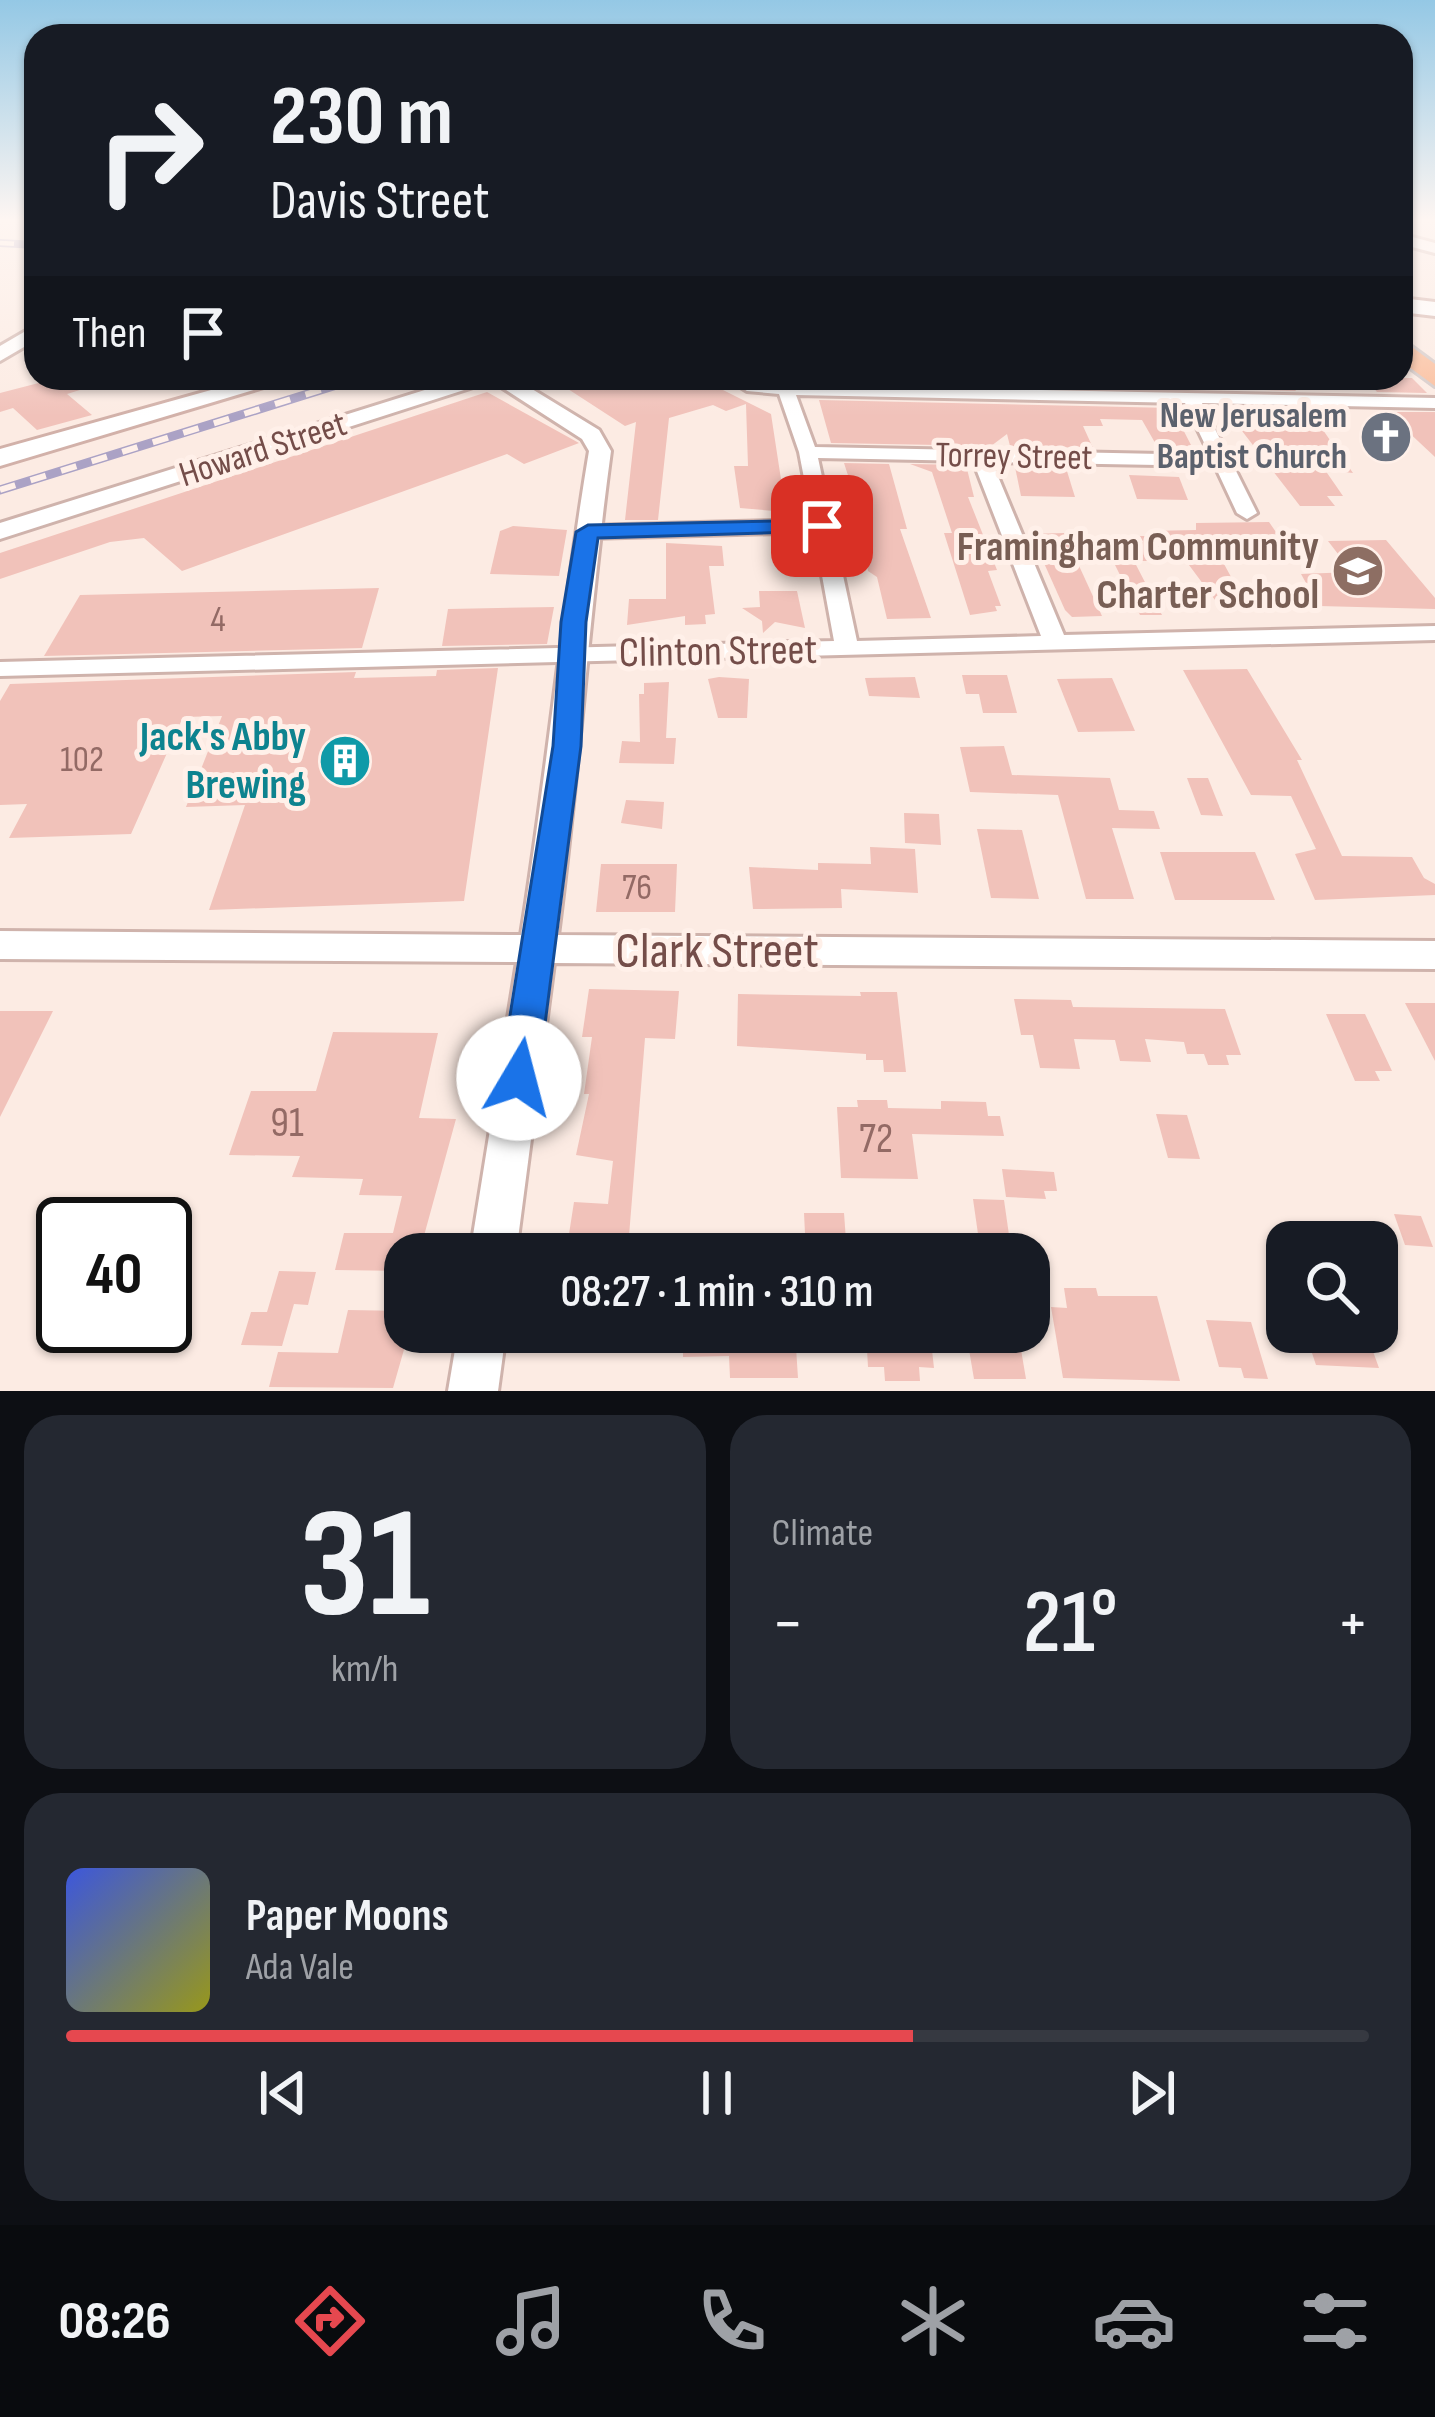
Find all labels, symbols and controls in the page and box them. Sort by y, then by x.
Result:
text: 230 m [270,67,453,168]
icon: right [72,72,228,228]
text: Davis Street [270,169,489,234]
icon: arrive [170,300,236,366]
text: Then [72,306,146,361]
place label: New Jerusalem Baptist Church [1157,395,1347,479]
street label: Howard Street [174,403,352,497]
church icon: New Jerusalem Baptist Church [1358,409,1414,465]
street label: Torrey Street [935,434,1093,480]
pin [771,475,873,577]
icon: arrive [789,493,855,559]
place label: Framingham Community Charter School [957,522,1319,621]
school or university icon: Framingham Community Charter School [1330,543,1386,599]
house number: 4 [210,599,226,642]
street label: Clinton Street [618,625,818,679]
place label: Jack's Abby Brewing [139,712,306,811]
building icon: Jack's Abby Brewing [317,733,373,789]
house number: 102 [60,739,104,782]
house number: 76 [622,867,652,910]
street label: Clark Street [615,921,819,982]
position arrow [456,1015,582,1141]
house number: 91 [270,1098,304,1149]
house number: 72 [859,1114,893,1165]
speed limit sign: 40 [36,1197,192,1353]
map controls [1266,1221,1398,1353]
button: search [1266,1221,1398,1353]
text: 08:27 · 1 min · 310 m [561,1265,873,1320]
text: 31 [299,1474,430,1661]
text: Climate [772,1510,873,1557]
text: 21° [1023,1570,1118,1678]
text: − [772,1585,804,1664]
text: + [1337,1585,1369,1664]
text: km/h [331,1646,398,1693]
text: Paper Moons [246,1889,449,1944]
text: Ada Vale [246,1944,354,1991]
icon: previous [250,2060,316,2126]
icon: pause [684,2060,750,2126]
icon: next [1119,2060,1185,2126]
icon: directions [288,2279,372,2363]
icon: music [489,2279,573,2363]
icon: phone [690,2279,774,2363]
icon: climate [891,2279,975,2363]
icon: car [1092,2279,1176,2363]
icon: filters [1293,2279,1377,2363]
text: 08:26 [58,2289,171,2354]

